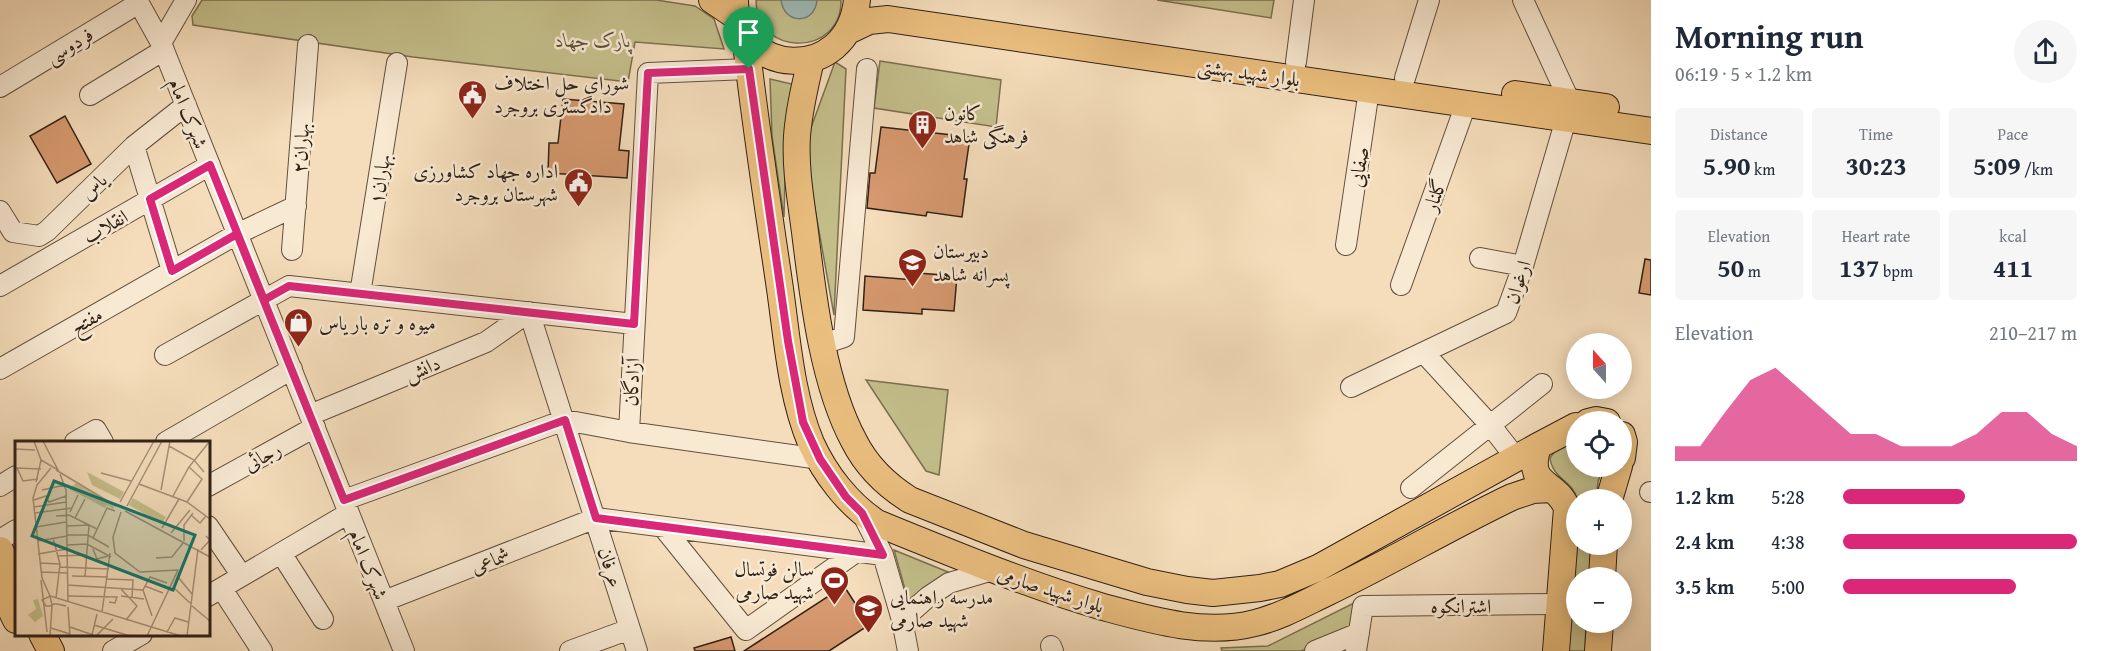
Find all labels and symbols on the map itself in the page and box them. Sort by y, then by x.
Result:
pin [723,7,774,69]
street label: فردوسی [40,19,99,71]
park label: پارک جهاد [555,25,633,55]
street label: بلوار شهید بهشتی [1196,50,1302,95]
place label: شورای حل اختلاف دادگستری بروجرد [494,68,629,120]
street label: شهرک امام [158,73,216,154]
public building icon: شورای حل اختلاف دادگستری بروجرد [457,78,489,120]
place label: کانون فرهنگی شاهد [944,98,1029,150]
building icon: کانون فرهنگی شاهد [907,108,939,150]
street label: بهاران۲ [284,122,316,174]
street label: صفایی [1340,145,1376,189]
street label: بهاران۱ [361,152,397,206]
place label: اداره جهاد کشاورزی شهرستان بروجرد [413,156,558,208]
street label: یاس [73,165,114,206]
public building icon: اداره جهاد کشاورزی شهرستان بروجرد [563,166,595,208]
street label: گلنار [1414,175,1453,217]
street label: انقلاب [77,201,133,251]
place label: دبیرستان پسرانه شاهد [933,236,1010,289]
school or university icon: دبیرستان پسرانه شاهد [896,246,928,288]
street label: ارغوان [1496,256,1538,308]
street label: مفتح [64,299,110,344]
shop icon: میوه و تره بار یاس [282,306,314,348]
place label: میوه و تره بار یاس [319,308,436,337]
north arrow [1566,333,1632,399]
street label: دانش [399,348,445,388]
street label: آزادگان [615,354,647,407]
street label: رجائی [238,434,286,478]
inset map [15,441,210,636]
street label: شهرک امام [338,524,396,605]
street label: شماعی [466,539,514,581]
street label: عرفان [591,543,631,591]
place label: سالن فوتسال شهید صارمی [734,554,814,606]
street label: بلوار شهید صارمی [994,558,1108,620]
sports icon: سالن فوتسال شهید صارمی [819,564,851,606]
place label: مدرسه راهنمایی شهید صارمی [890,582,993,634]
street label: اشترانکوه [1431,591,1491,620]
school or university icon: مدرسه راهنمایی شهید صارمی [853,592,885,634]

